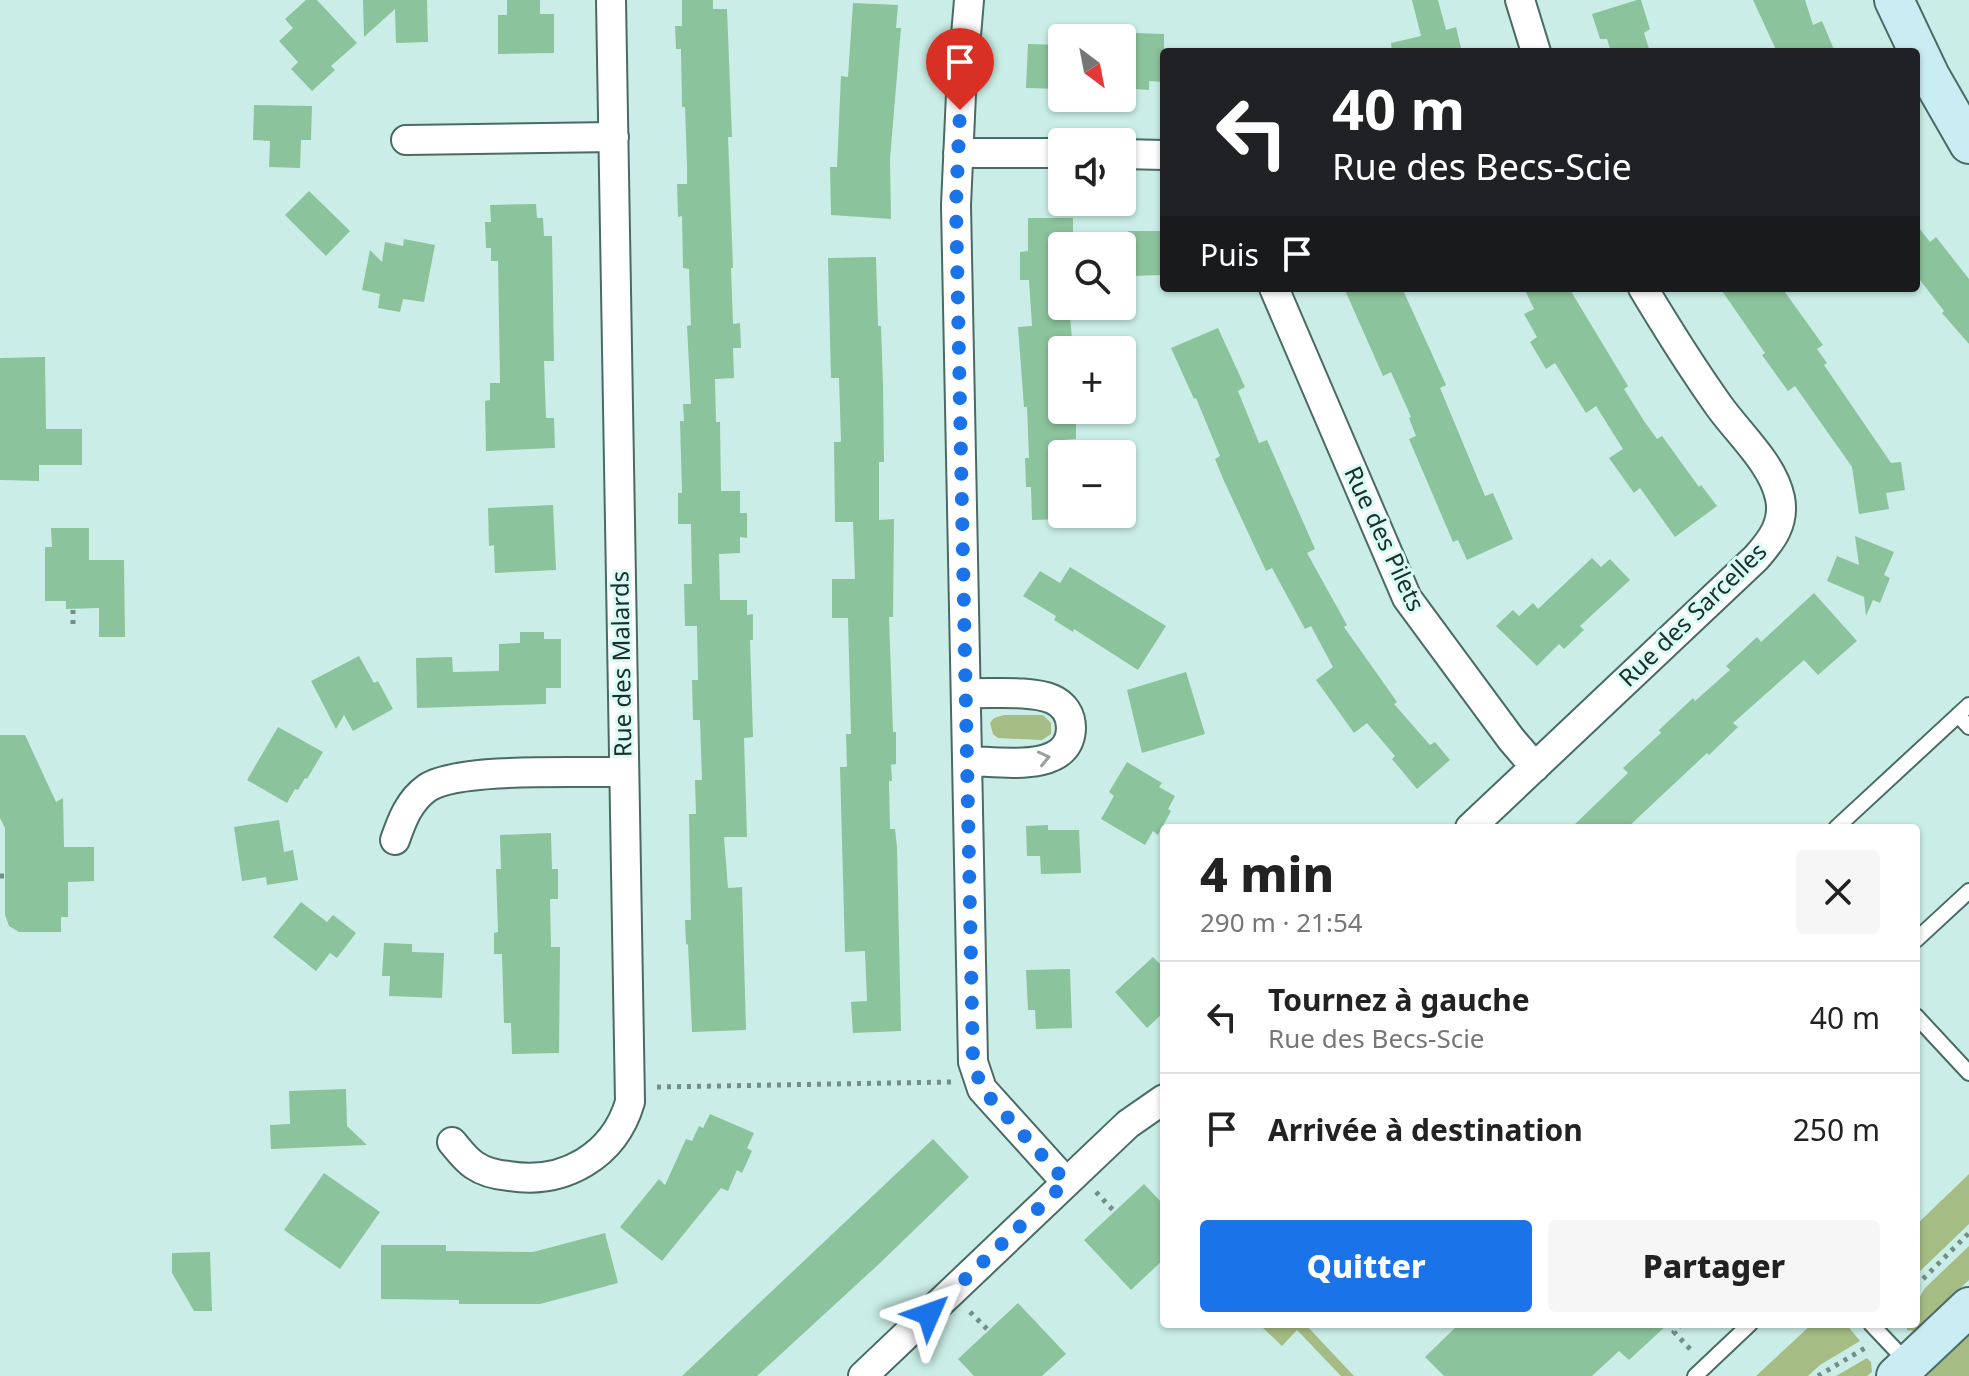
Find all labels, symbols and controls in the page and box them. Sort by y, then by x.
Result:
north arrow [1048,24,1136,112]
map controls [1048,24,1136,528]
pin [926,28,994,110]
icon: arrive [938,40,982,84]
text: 40 m [1332,70,1465,146]
icon: left [1200,80,1304,184]
button: sound [1048,128,1136,216]
text: Rue des Becs-Scie [1332,142,1632,191]
button: search [1048,232,1136,320]
icon: arrive [1275,232,1319,276]
text: Puis [1200,234,1259,275]
button: + [1048,336,1136,424]
button: − [1048,440,1136,528]
street label: Rue des Pilets [1337,461,1433,616]
street label: Rue des Sarcelles [1611,535,1773,693]
street label: Rue des Malards [602,571,639,757]
one-way arrow [1037,751,1050,768]
text: 4 min [1200,841,1334,906]
button: close [1796,850,1880,934]
text: 290 m · 21:54 [1200,904,1363,940]
text: Tournez à gauche [1268,979,1530,1020]
icon: left [1200,995,1244,1039]
text: 40 m [1810,997,1880,1038]
text: Rue des Becs-Scie [1268,1020,1485,1056]
icon: arrive [1200,1107,1244,1151]
text: Arrivée à destination [1268,1109,1583,1150]
text: 250 m [1793,1109,1880,1150]
button: Quitter [1200,1220,1532,1312]
button: Partager [1548,1220,1880,1312]
position arrow [887,1272,971,1356]

